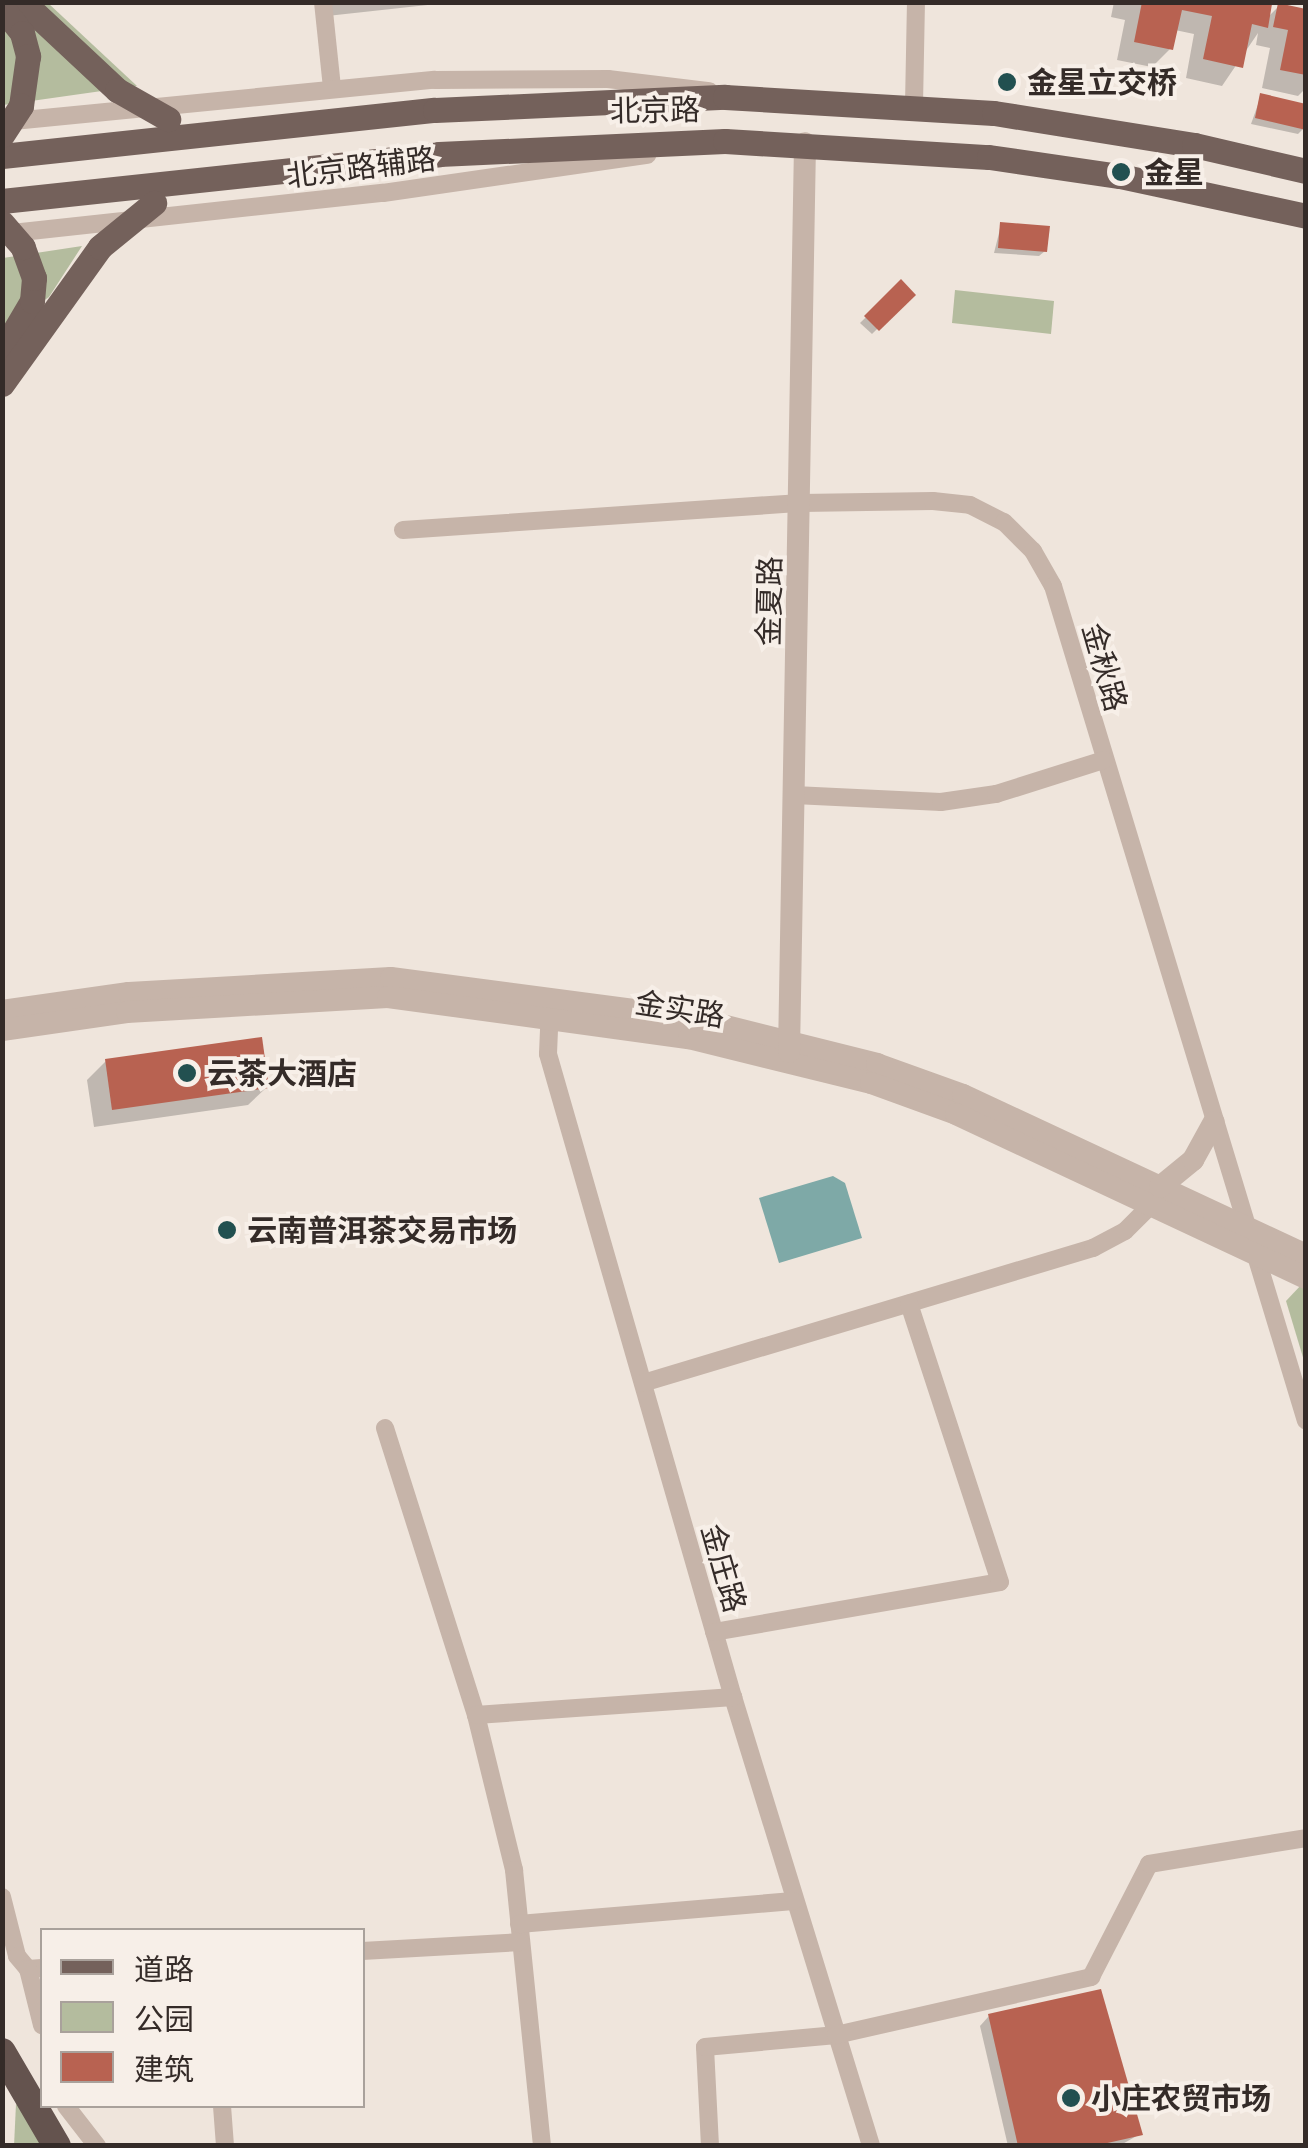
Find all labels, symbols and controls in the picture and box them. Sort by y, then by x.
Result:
place label: 金星立交桥 [1027,64,1177,100]
marker: 金星立交桥 [996,71,1018,93]
street label: 北京路 [610,91,700,129]
street label: 北京路辅路 [284,140,438,194]
place label: 金星 [1144,154,1204,190]
marker: 金星 [1108,159,1134,185]
street label: 金夏路 [750,556,788,646]
street label: 金秋路 [1075,619,1135,715]
street label: 金实路 [633,984,727,1034]
place label: 云茶大酒店 [207,1055,357,1091]
marker: 云茶大酒店 [176,1062,198,1084]
place label: 云南普洱茶交易市场 [247,1212,517,1248]
marker: 云南普洱茶交易市场 [216,1219,238,1241]
street label: 金庄路 [694,1520,754,1616]
legend [40,1928,365,2108]
text: 道路 [134,1949,194,1988]
text: 公园 [134,1999,194,2038]
text: 建筑 [134,2049,194,2088]
place label: 小庄农贸市场 [1091,2080,1271,2116]
marker: 小庄农贸市场 [1060,2087,1082,2109]

